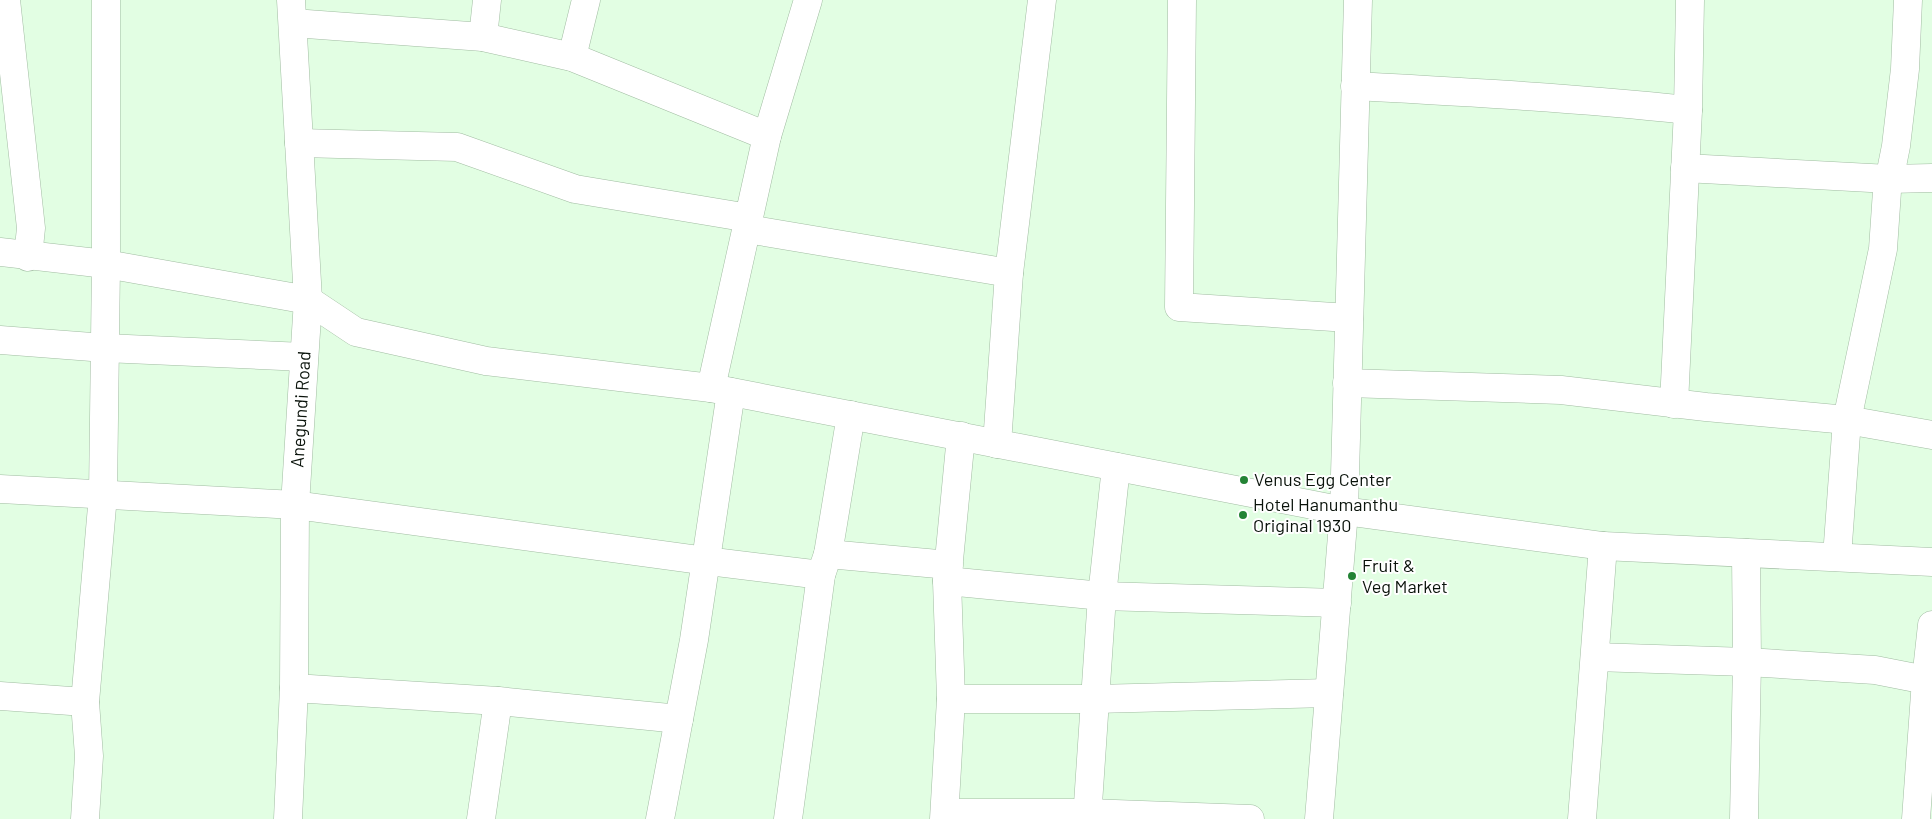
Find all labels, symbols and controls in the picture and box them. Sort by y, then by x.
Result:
street label: Anegundi Road [285,350,315,468]
place label: Venus Egg Center [1254,468,1392,490]
marker: Venus Egg Center [1238,474,1250,486]
place label: Hotel Hanumanthu Original 1930 [1253,493,1398,536]
marker: Hotel Hanumanthu Original 1930 [1237,509,1249,521]
place label: Fruit & Veg Market [1362,554,1448,597]
marker: Fruit & Veg Market [1346,570,1358,582]

